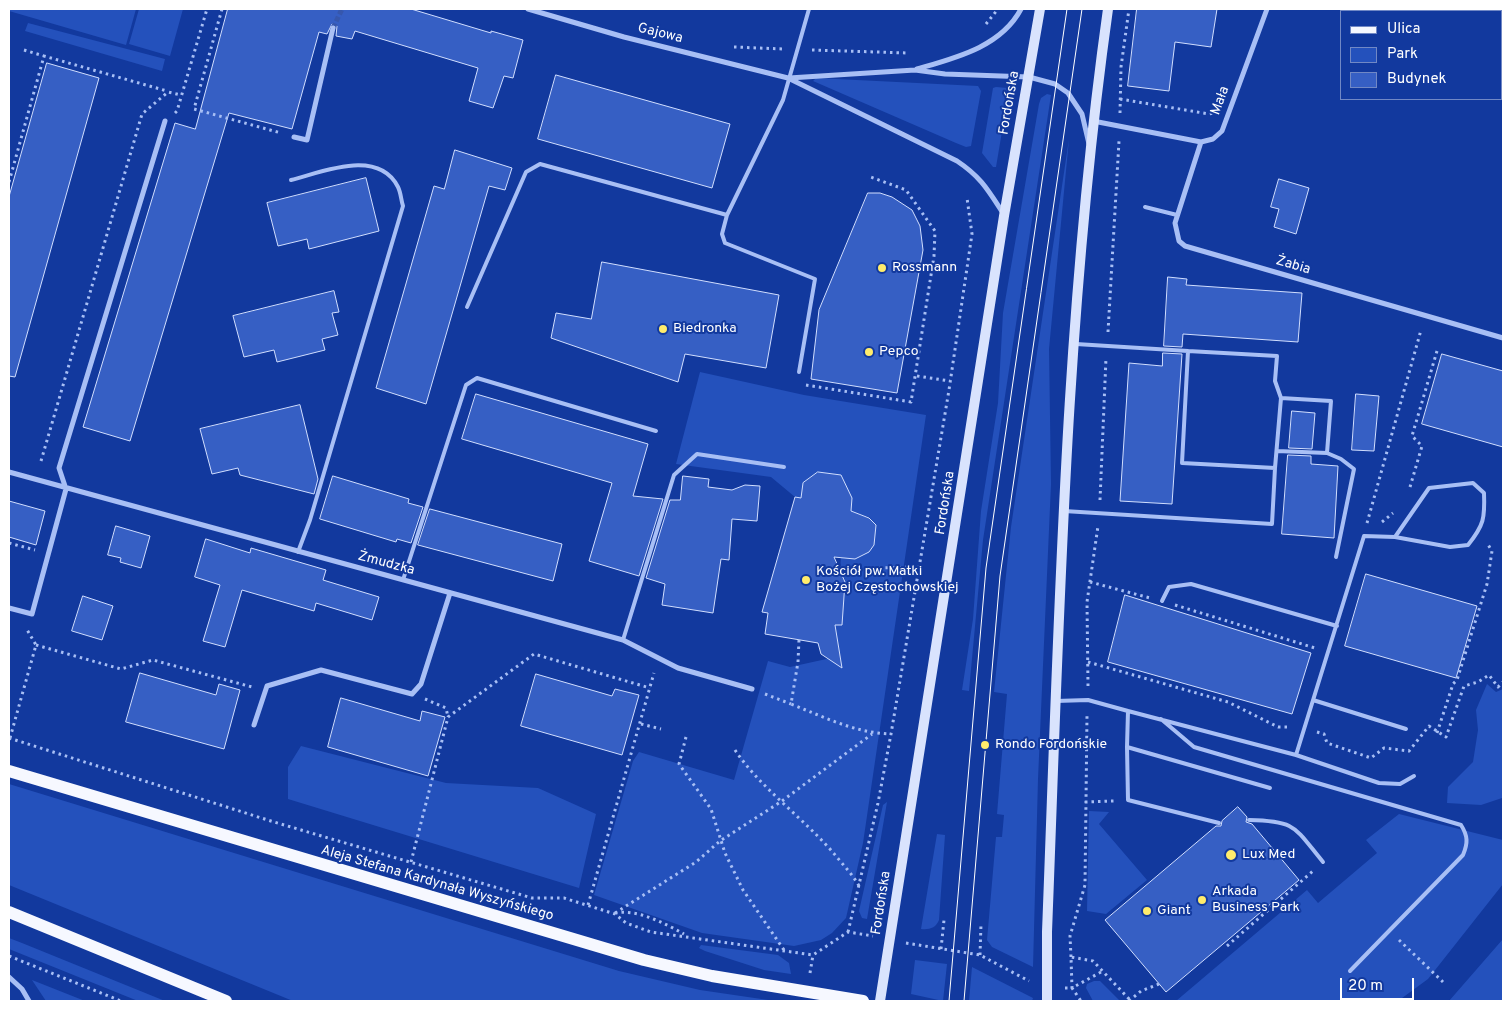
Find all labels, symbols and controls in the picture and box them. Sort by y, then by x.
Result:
legend [1340,10,1502,100]
street label: Gajowa [636,20,684,48]
text: Ulica [1387,20,1420,39]
text: Park [1387,45,1418,64]
street label: Fordońska [996,70,1024,136]
text: Budynek [1387,70,1446,89]
street label: Mała [1208,84,1234,118]
street label: Żabia [1274,253,1312,279]
place label: Rossmann [892,260,957,276]
marker: Rossmann [876,262,888,274]
place label: Biedronka [673,321,737,337]
marker: Biedronka [657,323,669,335]
place label: Pepco [879,344,919,360]
marker: Pepco [863,346,875,358]
street label: Fordońska [933,470,959,536]
street label: Żmudzka [356,548,416,580]
place label: Kościół pw. Matki Bożej Częstochowskiej [816,564,959,596]
marker: Kościół pw. Matki Bożej Częstochowskiej [800,574,812,586]
place label: Rondo Fordońskie [995,737,1107,753]
marker: Rondo Fordońskie [979,739,991,751]
street label: Aleja Stefana Kardynała Wyszyńskiego [319,843,555,925]
place label: Lux Med [1242,847,1295,863]
marker: Lux Med [1224,848,1238,862]
street label: Fordońska [869,870,895,936]
place label: Arkada Business Park [1212,884,1300,916]
marker: Arkada Business Park [1196,894,1208,906]
place label: Giant [1157,903,1191,919]
marker: Giant [1141,905,1153,917]
scale bar [1342,968,1416,1000]
text: 20 m [1348,977,1383,996]

